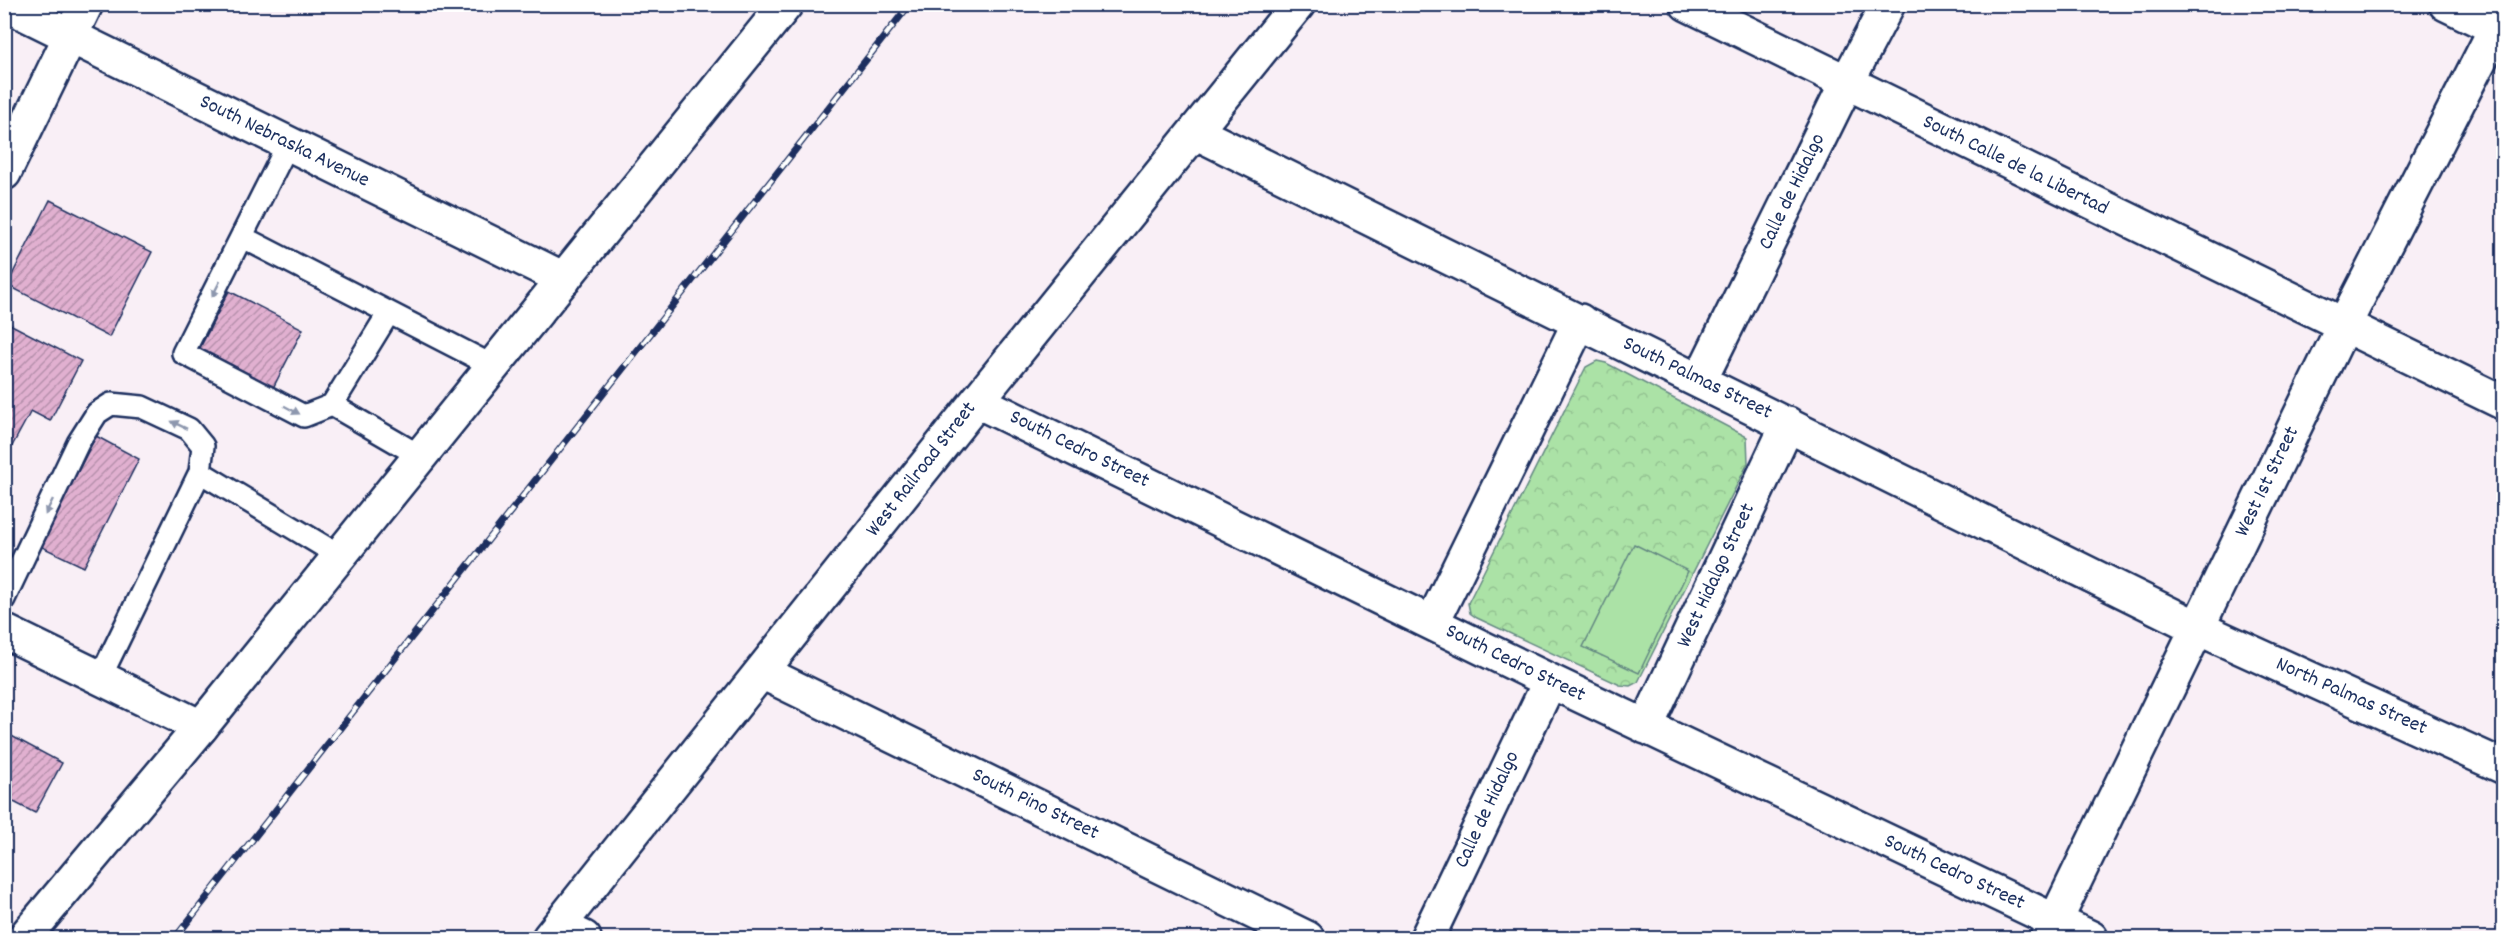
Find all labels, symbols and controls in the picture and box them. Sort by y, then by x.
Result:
street label: South Nebraska Avenue [194,88,374,196]
street label: South Calle de la Libertad [1917,108,2113,224]
street label: Calle de Hidalgo [1752,129,1834,255]
one-way arrow [211,280,220,297]
street label: South Palmas Street [1617,330,1777,428]
street label: West Railroad Street [860,396,985,544]
street label: South Cedro Street [1004,403,1154,497]
one-way arrow [284,405,301,415]
one-way arrow [171,420,188,429]
street label: West 1st Street [2228,421,2308,542]
one-way arrow [44,498,53,515]
street label: West Hidalgo Street [1670,499,1764,653]
street label: South Cedro Street [1440,617,1590,711]
street label: North Palmas Street [2270,650,2432,744]
street label: Calle de Hidalgo [1448,747,1528,873]
street label: South Pino Street [966,761,1104,849]
street label: South Cedro Street [1879,827,2030,919]

